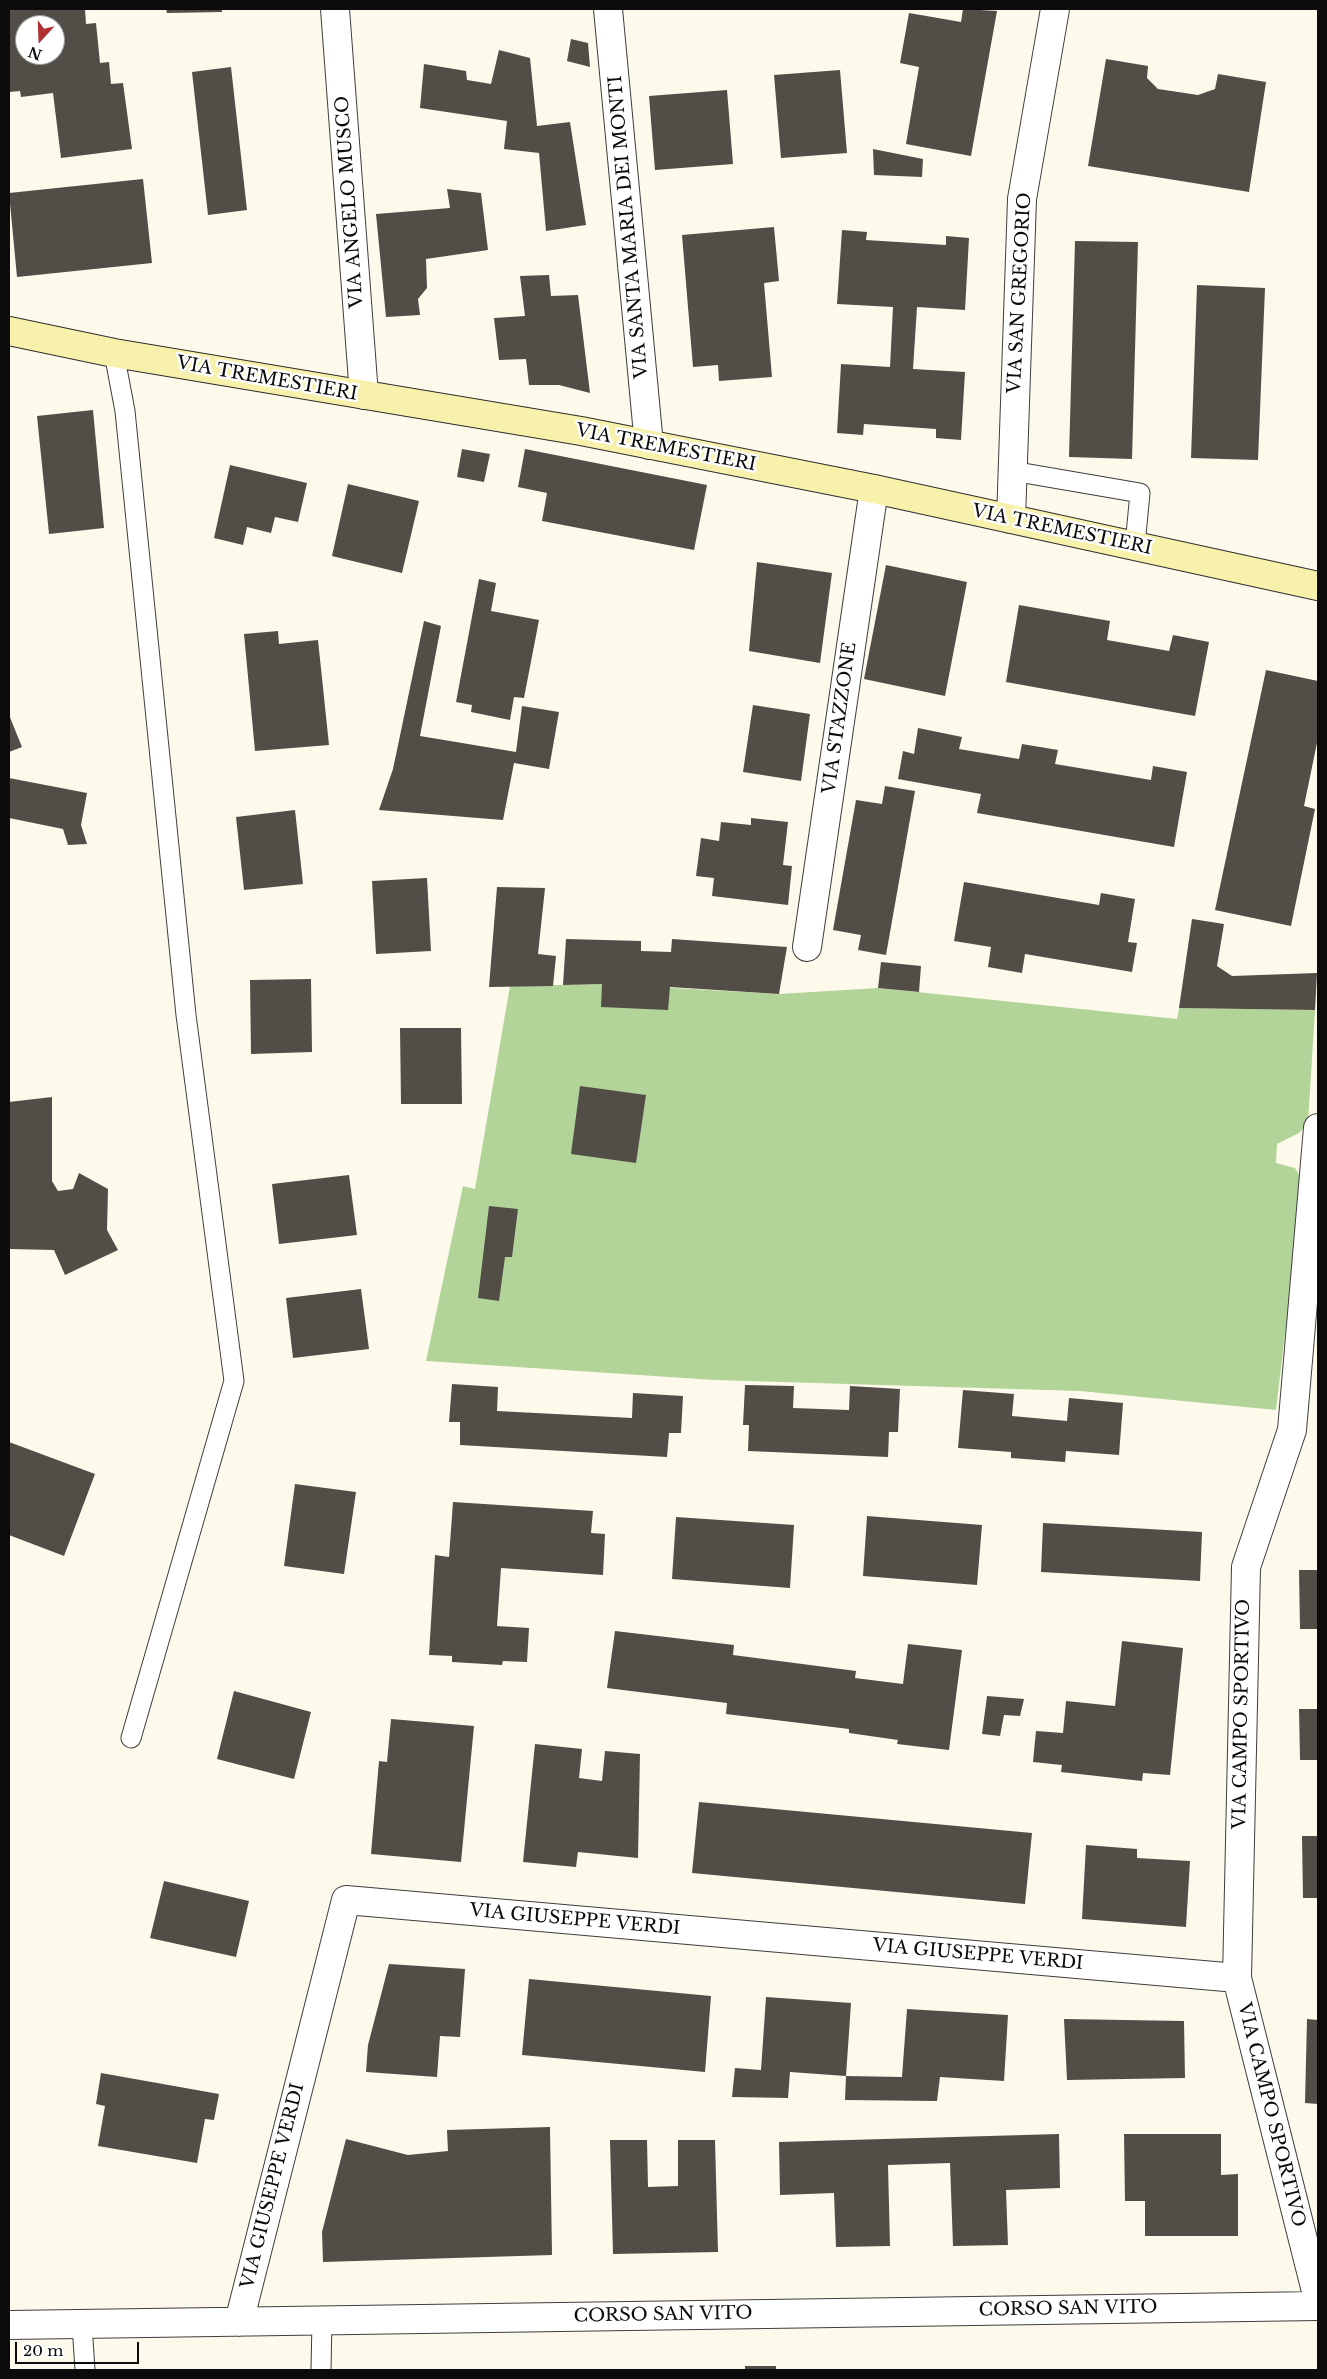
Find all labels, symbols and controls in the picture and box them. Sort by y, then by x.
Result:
north arrow [15,15,65,65]
text: N [26,42,44,64]
street label: VIA SANTA MARIA DEI MONTI [605,75,653,379]
street label: VIA ANGELO MUSCO [332,95,368,309]
street label: VIA SAN GREGORIO [1004,192,1036,394]
street label: VIA TREMESTIERI [175,352,359,406]
street label: VIA TREMESTIERI [574,420,758,476]
street label: VIA TREMESTIERI [970,500,1154,560]
street label: VIA STAZZONE [819,641,861,795]
street label: VIA CAMPO SPORTIVO [1229,1599,1255,1829]
street label: VIA GIUSEPPE VERDI [469,1900,681,1940]
street label: VIA GIUSEPPE VERDI [872,1935,1084,1975]
street label: VIA CAMPO SPORTIVO [1233,2001,1309,2229]
street label: VIA GIUSEPPE VERDI [237,2081,309,2291]
street label: CORSO SAN VITO [978,2297,1158,2321]
street label: CORSO SAN VITO [573,2303,753,2327]
scale bar [18,2332,141,2364]
text: 20 m [23,2341,63,2360]

